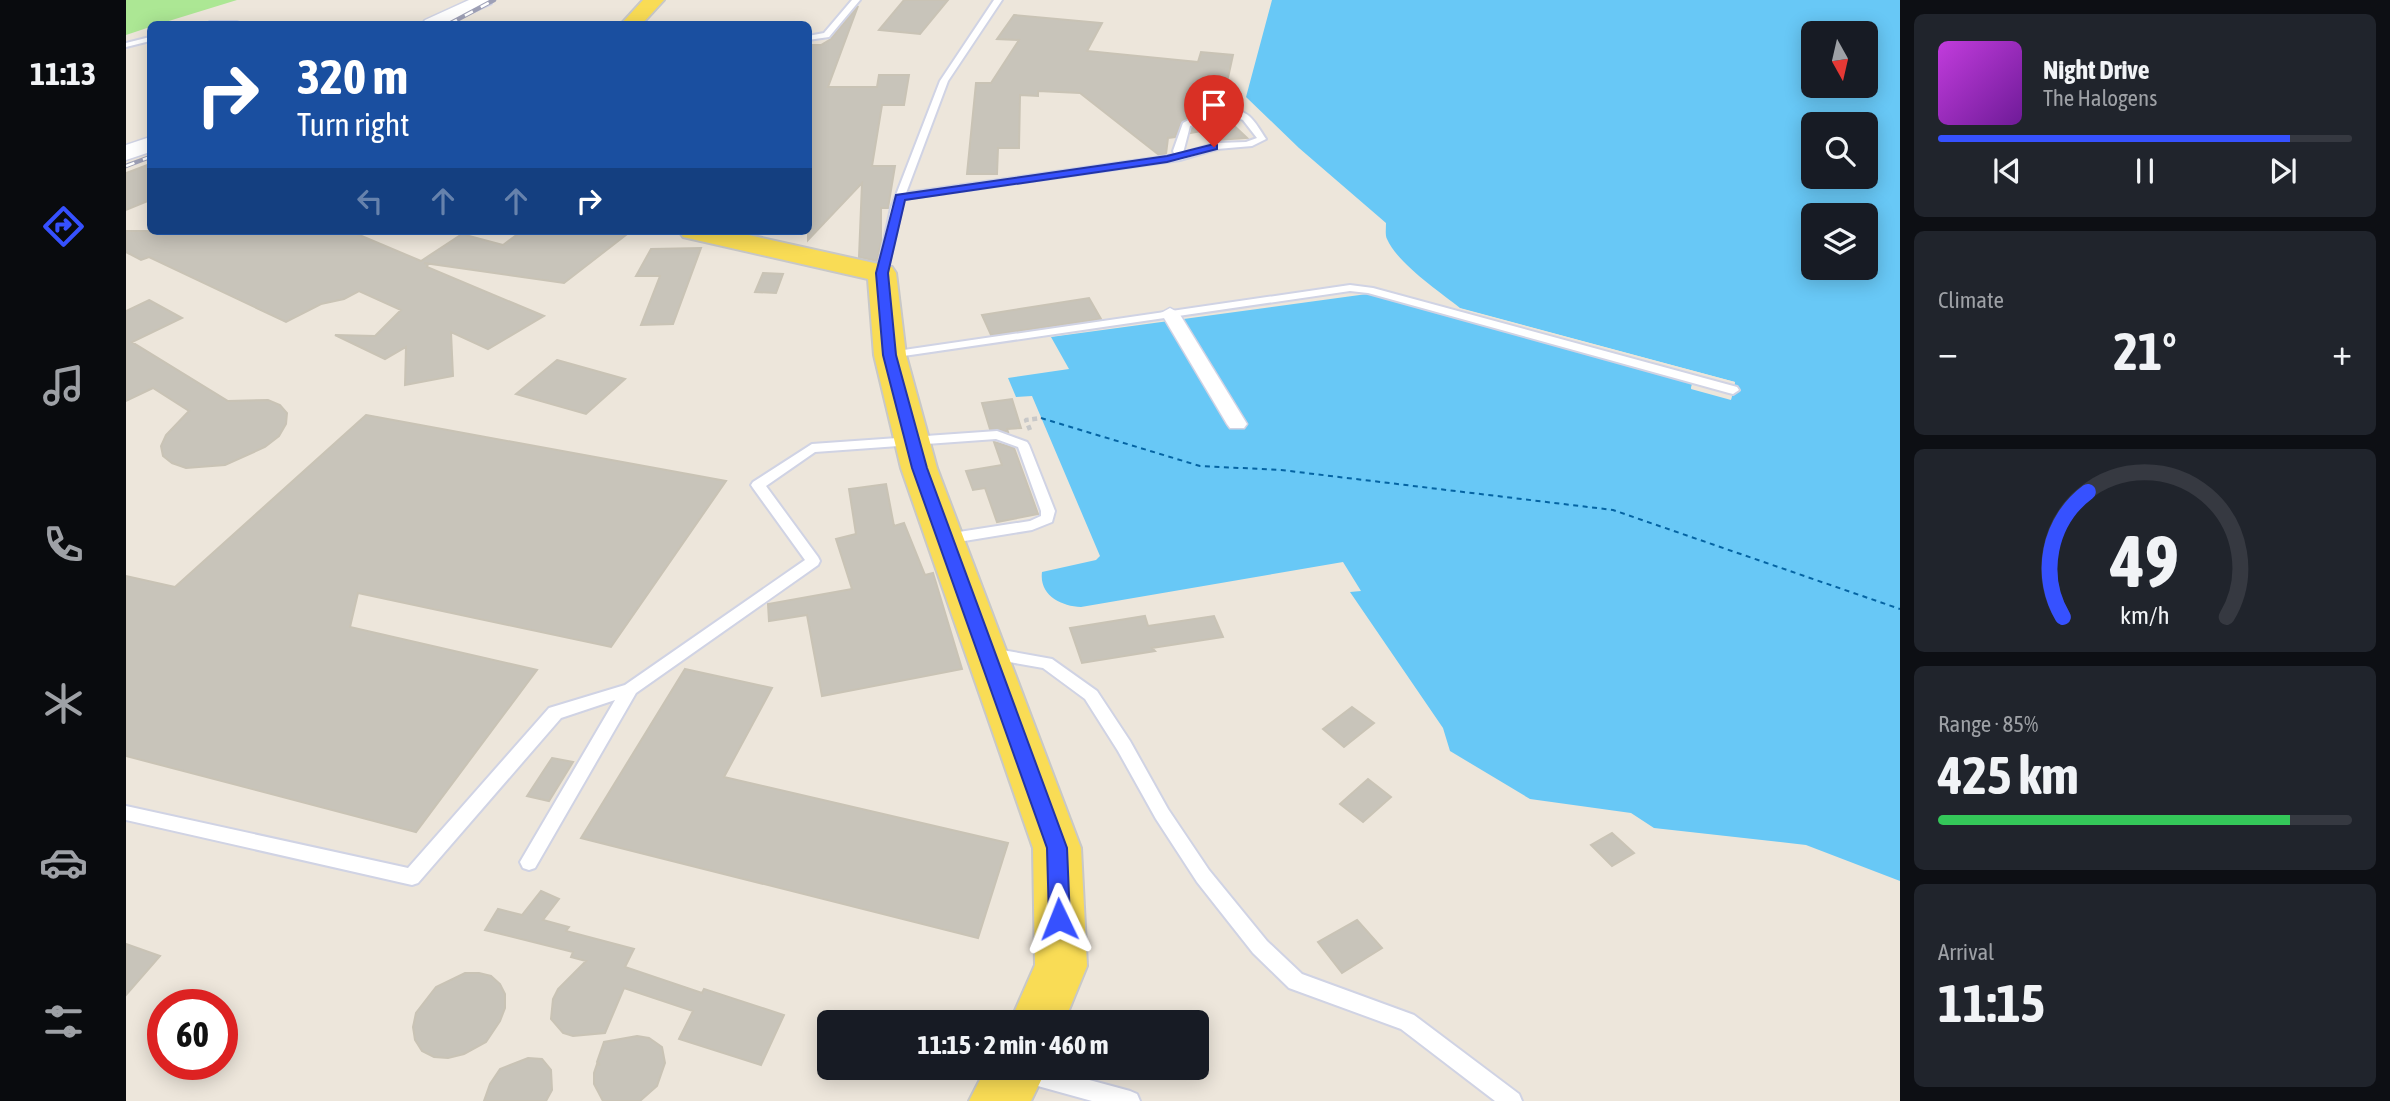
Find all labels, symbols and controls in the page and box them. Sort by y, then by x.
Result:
north arrow [1801,21,1878,98]
map controls [1801,21,1878,280]
text: 320 m [297,48,408,104]
icon: right [182,49,273,140]
text: 11:13 [30,55,96,92]
text: Night Drive [2043,55,2150,85]
pin [1184,75,1244,147]
text: The Halogens [2043,85,2157,111]
icon: arrive [1195,86,1233,124]
text: Turn right [297,106,410,143]
button: search [1801,112,1878,189]
icon: previous [1988,152,2026,190]
icon: pause [2126,152,2164,190]
icon: next [2264,152,2302,190]
icon: left [351,182,389,220]
icon: ahead [424,182,462,220]
icon: ahead [497,182,535,220]
icon: right [570,182,608,220]
icon: directions [39,202,88,251]
button: layers [1801,203,1878,280]
text: Climate [1938,287,2004,313]
text: 21° [2113,321,2177,381]
text: − [1938,330,1958,373]
text: + [2332,330,2352,373]
icon: music [39,361,88,410]
text: 49 [2110,519,2179,602]
icon: phone [39,520,88,569]
text: km/h [2120,600,2170,628]
icon: climate [39,679,88,728]
text: Range · 85% [1938,711,2038,737]
text: 425 km [1938,745,2079,805]
icon: car [39,838,88,887]
position arrow [1022,882,1096,956]
text: Arrival [1938,939,1994,965]
text: 11:15 [1938,973,2045,1033]
speed limit sign: 60 [147,989,238,1080]
icon: filters [39,997,88,1046]
text: 11:15 · 2 min · 460 m [918,1030,1108,1060]

